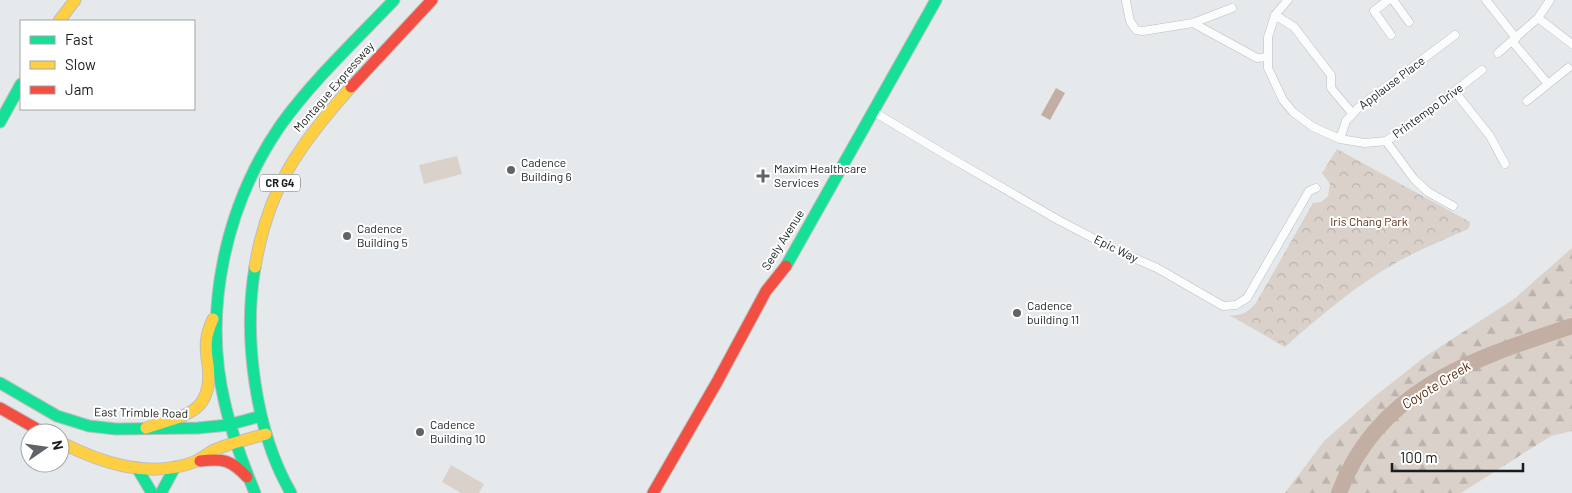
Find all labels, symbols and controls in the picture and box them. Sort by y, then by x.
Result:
legend [20,20,195,110]
text: Fast [65,30,93,48]
street label: Montague Expressway [290,38,377,134]
street label: Applause Place [1356,53,1427,112]
text: Slow [65,55,96,73]
text: Jam [65,80,94,98]
street label: Printempo Drive [1389,80,1465,140]
place label: Cadence Building 6 [521,155,572,183]
place label: Maxim Healthcare Services [774,161,867,189]
marker: Cadence Building 6 [505,164,517,176]
marker: Maxim Healthcare Services [756,169,770,183]
road number: CR G4 [260,174,300,192]
street label: Seely Avenue [758,207,806,272]
park label: Iris Chang Park [1330,214,1408,228]
place label: Cadence Building 5 [357,221,408,249]
marker: Cadence Building 5 [341,230,353,242]
street label: Epic Way [1092,231,1141,265]
place label: Cadence building 11 [1027,298,1079,326]
marker: Cadence building 11 [1011,307,1023,319]
water label: Coyote Creek [1398,357,1473,412]
street label: East Trimble Road [94,404,188,420]
place label: Cadence Building 10 [430,417,486,445]
north arrow [20,423,70,473]
marker: Cadence Building 10 [414,426,426,438]
text: N [49,439,67,451]
scale bar [1392,440,1523,472]
text: 100 m [1400,448,1438,466]

